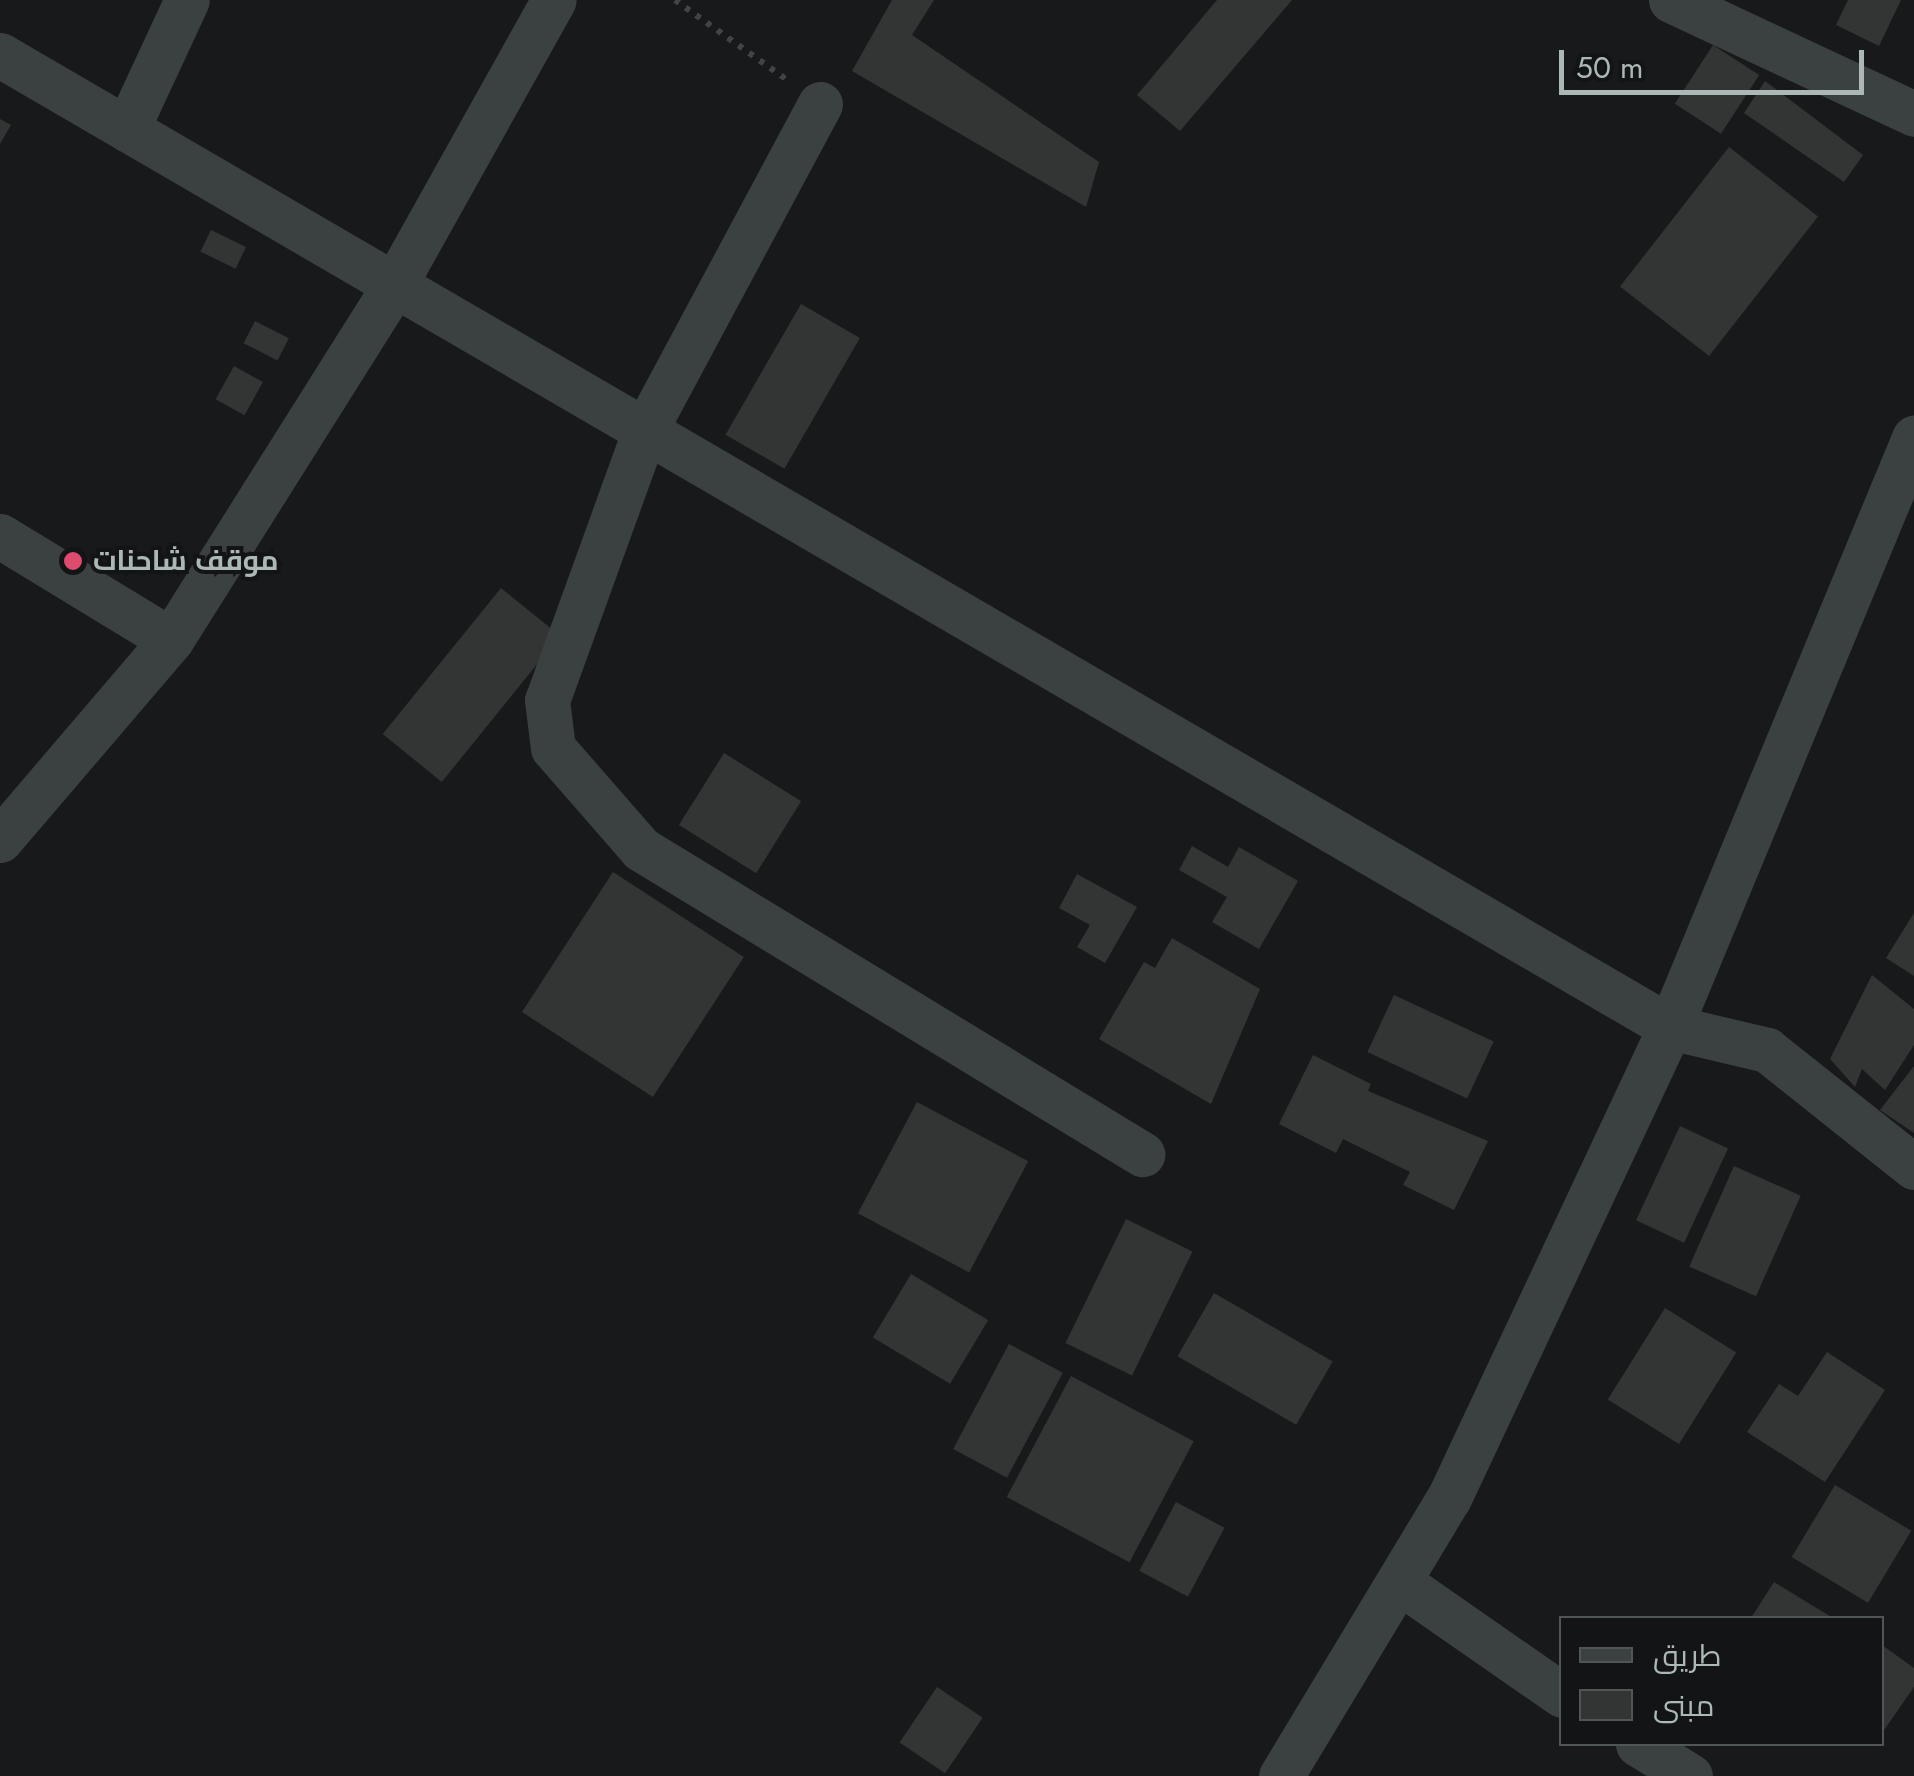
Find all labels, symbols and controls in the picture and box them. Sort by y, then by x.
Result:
scale bar [1564,30,1869,92]
text: 50 m [1576,46,1643,89]
place label: موقف شاحنات [93,544,279,578]
marker: موقف شاحنات [62,550,84,572]
legend [1559,1616,1884,1746]
text: طريق [1653,1634,1722,1677]
text: مبنى [1653,1684,1714,1727]

